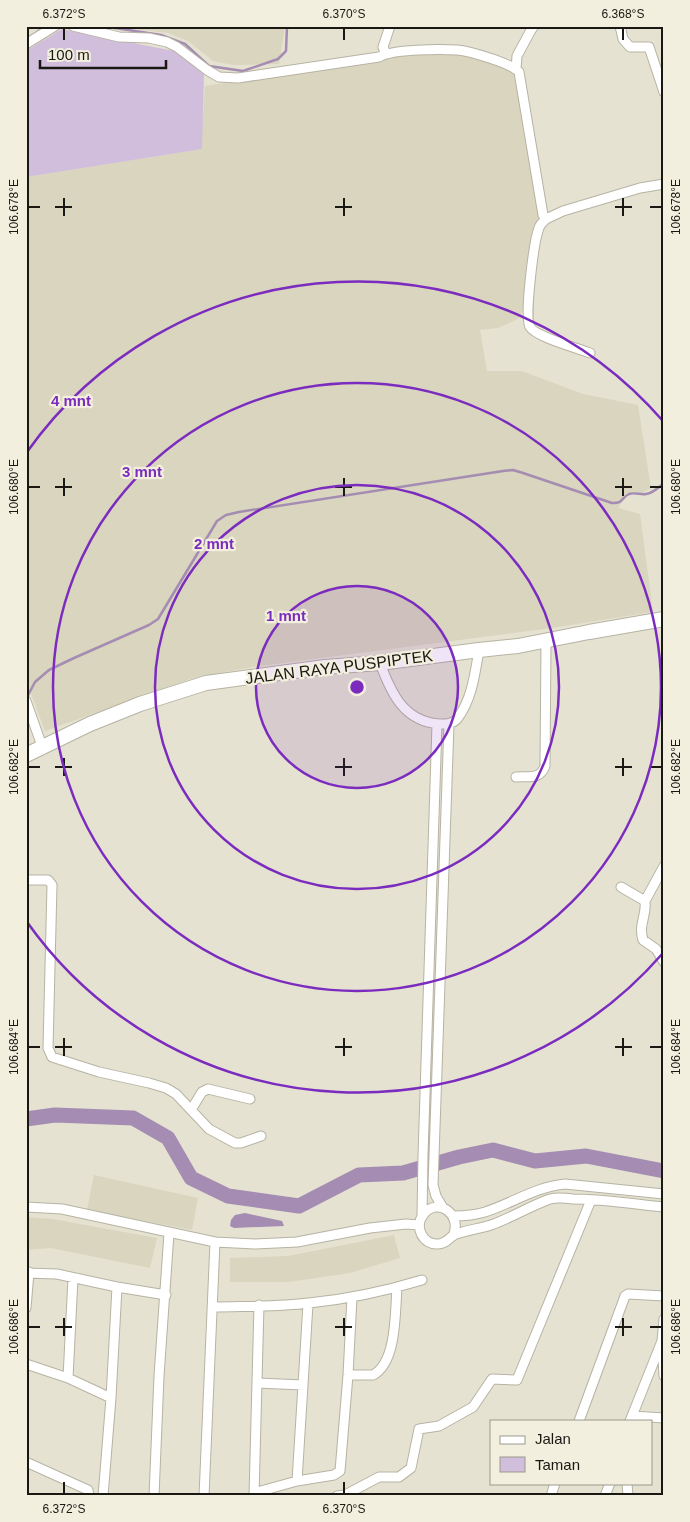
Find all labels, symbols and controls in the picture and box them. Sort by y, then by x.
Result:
text: 6.372°S [43,7,85,21]
text: 6.370°S [323,7,365,21]
text: 6.368°S [602,7,644,21]
scale bar [40,38,166,70]
text: 100 m [48,46,90,63]
text: 106.678°E [7,179,21,235]
text: 106.678°E [669,179,683,235]
text: 4 mnt [51,392,91,409]
text: 106.680°E [7,459,21,515]
text: 106.680°E [669,459,683,515]
text: 3 mnt [122,463,162,480]
text: 2 mnt [194,535,234,552]
text: 1 mnt [266,607,306,624]
street label: JALAN RAYA PUSPIPTEK [244,647,434,687]
centre of rings [348,678,366,696]
text: 106.682°E [7,739,21,795]
text: 106.682°E [669,739,683,795]
text: 106.684°E [7,1019,21,1075]
text: 106.684°E [669,1019,683,1075]
text: 106.686°E [7,1299,21,1355]
text: 106.686°E [669,1299,683,1355]
legend [490,1420,652,1484]
text: Jalan [535,1430,571,1447]
text: Taman [535,1456,580,1473]
text: 6.372°S [43,1502,85,1516]
text: 6.370°S [323,1502,365,1516]

